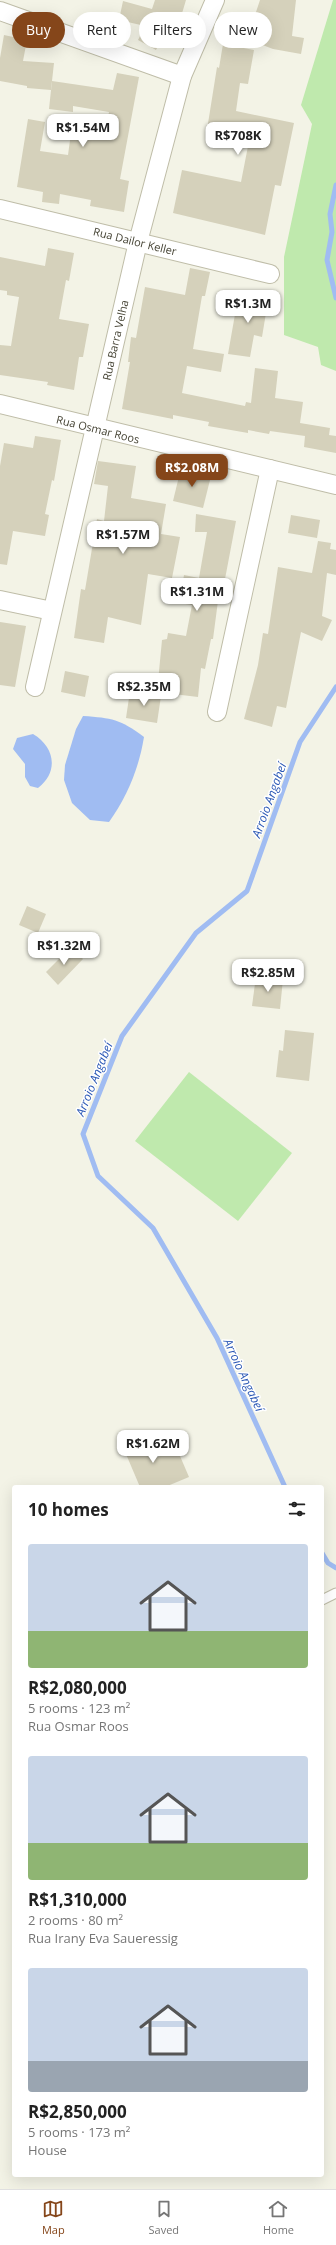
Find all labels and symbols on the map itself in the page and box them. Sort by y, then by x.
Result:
pin: R$1.54M [46,114,120,148]
pin: R$708K [205,122,271,156]
street label: Rua Dailor Keller [92,223,179,259]
pin: R$1.3M [215,290,281,324]
street label: Rua Barra Velha [98,298,132,382]
street label: Rua Osmar Roos [55,411,141,447]
pin: R$2.08M [155,454,229,488]
pin: R$1.57M [86,521,160,555]
pin: R$1.31M [160,578,234,612]
pin: R$2.35M [107,673,181,707]
water label: Arroio Angabeí [247,758,291,841]
pin: R$1.32M [27,932,101,966]
pin: R$2.85M [231,959,305,993]
water label: Arroio Angabeí [71,1038,117,1119]
water label: Arroio Angabeí [219,1335,269,1416]
pin: R$1.62M [116,1430,190,1464]

